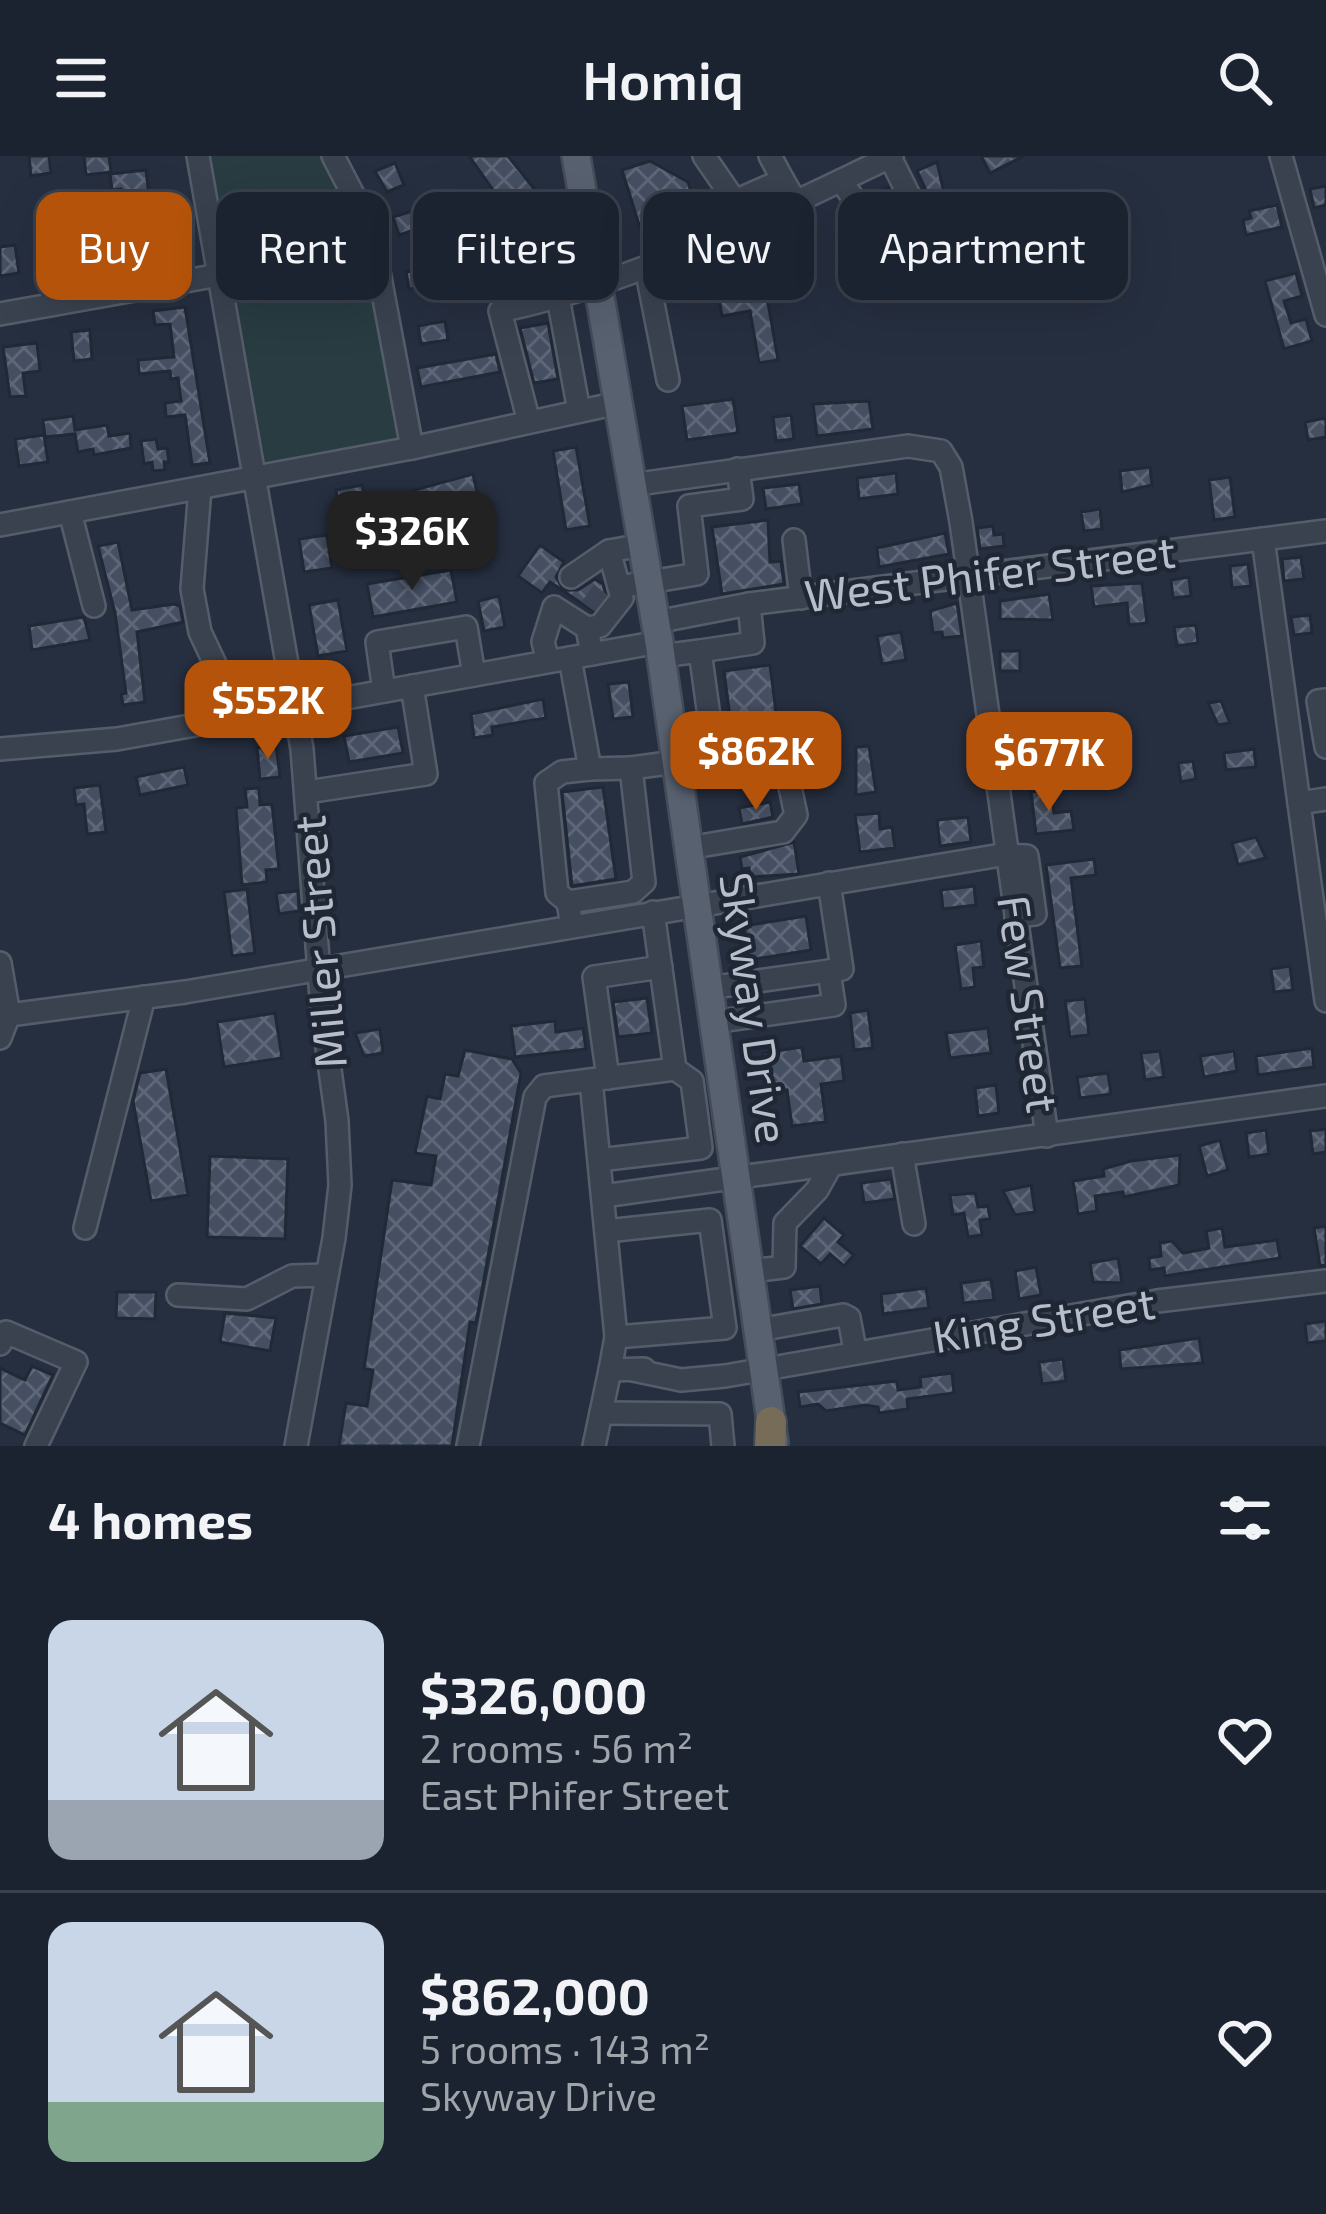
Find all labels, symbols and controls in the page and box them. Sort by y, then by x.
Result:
icon: menu [48,45,114,111]
icon: search [1212,45,1278,111]
text: Homiq [582,46,744,111]
chip: Buy [36,192,192,300]
chip: Rent [216,192,389,300]
chip: Filters [413,192,619,300]
chip: New [643,192,814,300]
chip: Apartment [838,192,1128,300]
pin: $326K [328,491,496,593]
text: $326K [354,506,470,553]
street label: West Phifer Street [801,522,1178,622]
pin: $552K [184,660,352,762]
text: $552K [211,675,325,722]
pin: $862K [672,711,840,813]
pin: $677K [965,712,1133,814]
text: $862K [697,726,815,773]
text: $677K [993,727,1105,774]
street label: Miller Street [280,813,356,1071]
street label: Skyway Drive [710,869,802,1147]
street label: Few Street [988,892,1072,1116]
street label: King Street [929,1274,1159,1362]
icon: filters [1212,1485,1278,1551]
text: 4 homes [48,1488,253,1549]
text: $326,000 [420,1663,647,1724]
icon: home [144,1668,288,1812]
icon: heart [1212,1707,1278,1773]
text: 2 rooms · 56 m² [420,1724,693,1771]
text: East Phifer Street [420,1771,729,1818]
text: $862,000 [420,1964,650,2025]
icon: home [144,1970,288,2114]
icon: heart [1212,2009,1278,2075]
text: 5 rooms · 143 m² [420,2025,710,2072]
text: Skyway Drive [420,2072,657,2119]

